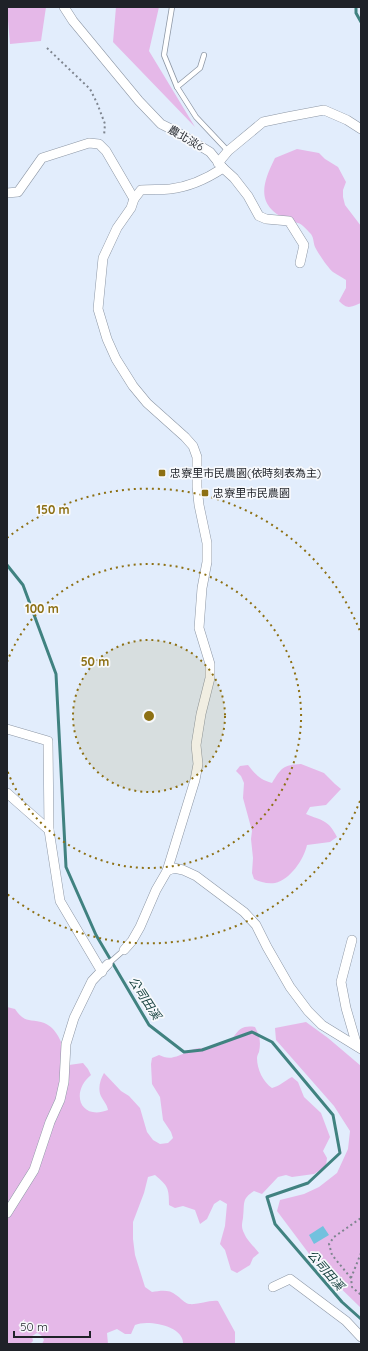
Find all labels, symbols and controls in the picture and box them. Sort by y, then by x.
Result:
street label: 農北淡6 [166,122,206,154]
place label: 忠寮里市民農園(依時刻表為主) [170,466,321,480]
marker: 忠寮里市民農園(依時刻表為主) [157,468,167,478]
place label: 忠寮里市民農園 [213,486,290,500]
marker: 忠寮里市民農園 [200,488,210,498]
text: 150 m [36,502,70,517]
text: 100 m [25,601,59,616]
text: 50 m [81,654,109,669]
centre of rings [142,709,156,723]
water label: 公司田溪 [126,974,165,1024]
water label: 公司田溪 [305,1247,349,1295]
scale bar [14,1313,90,1339]
text: 50 m [20,1319,48,1334]

